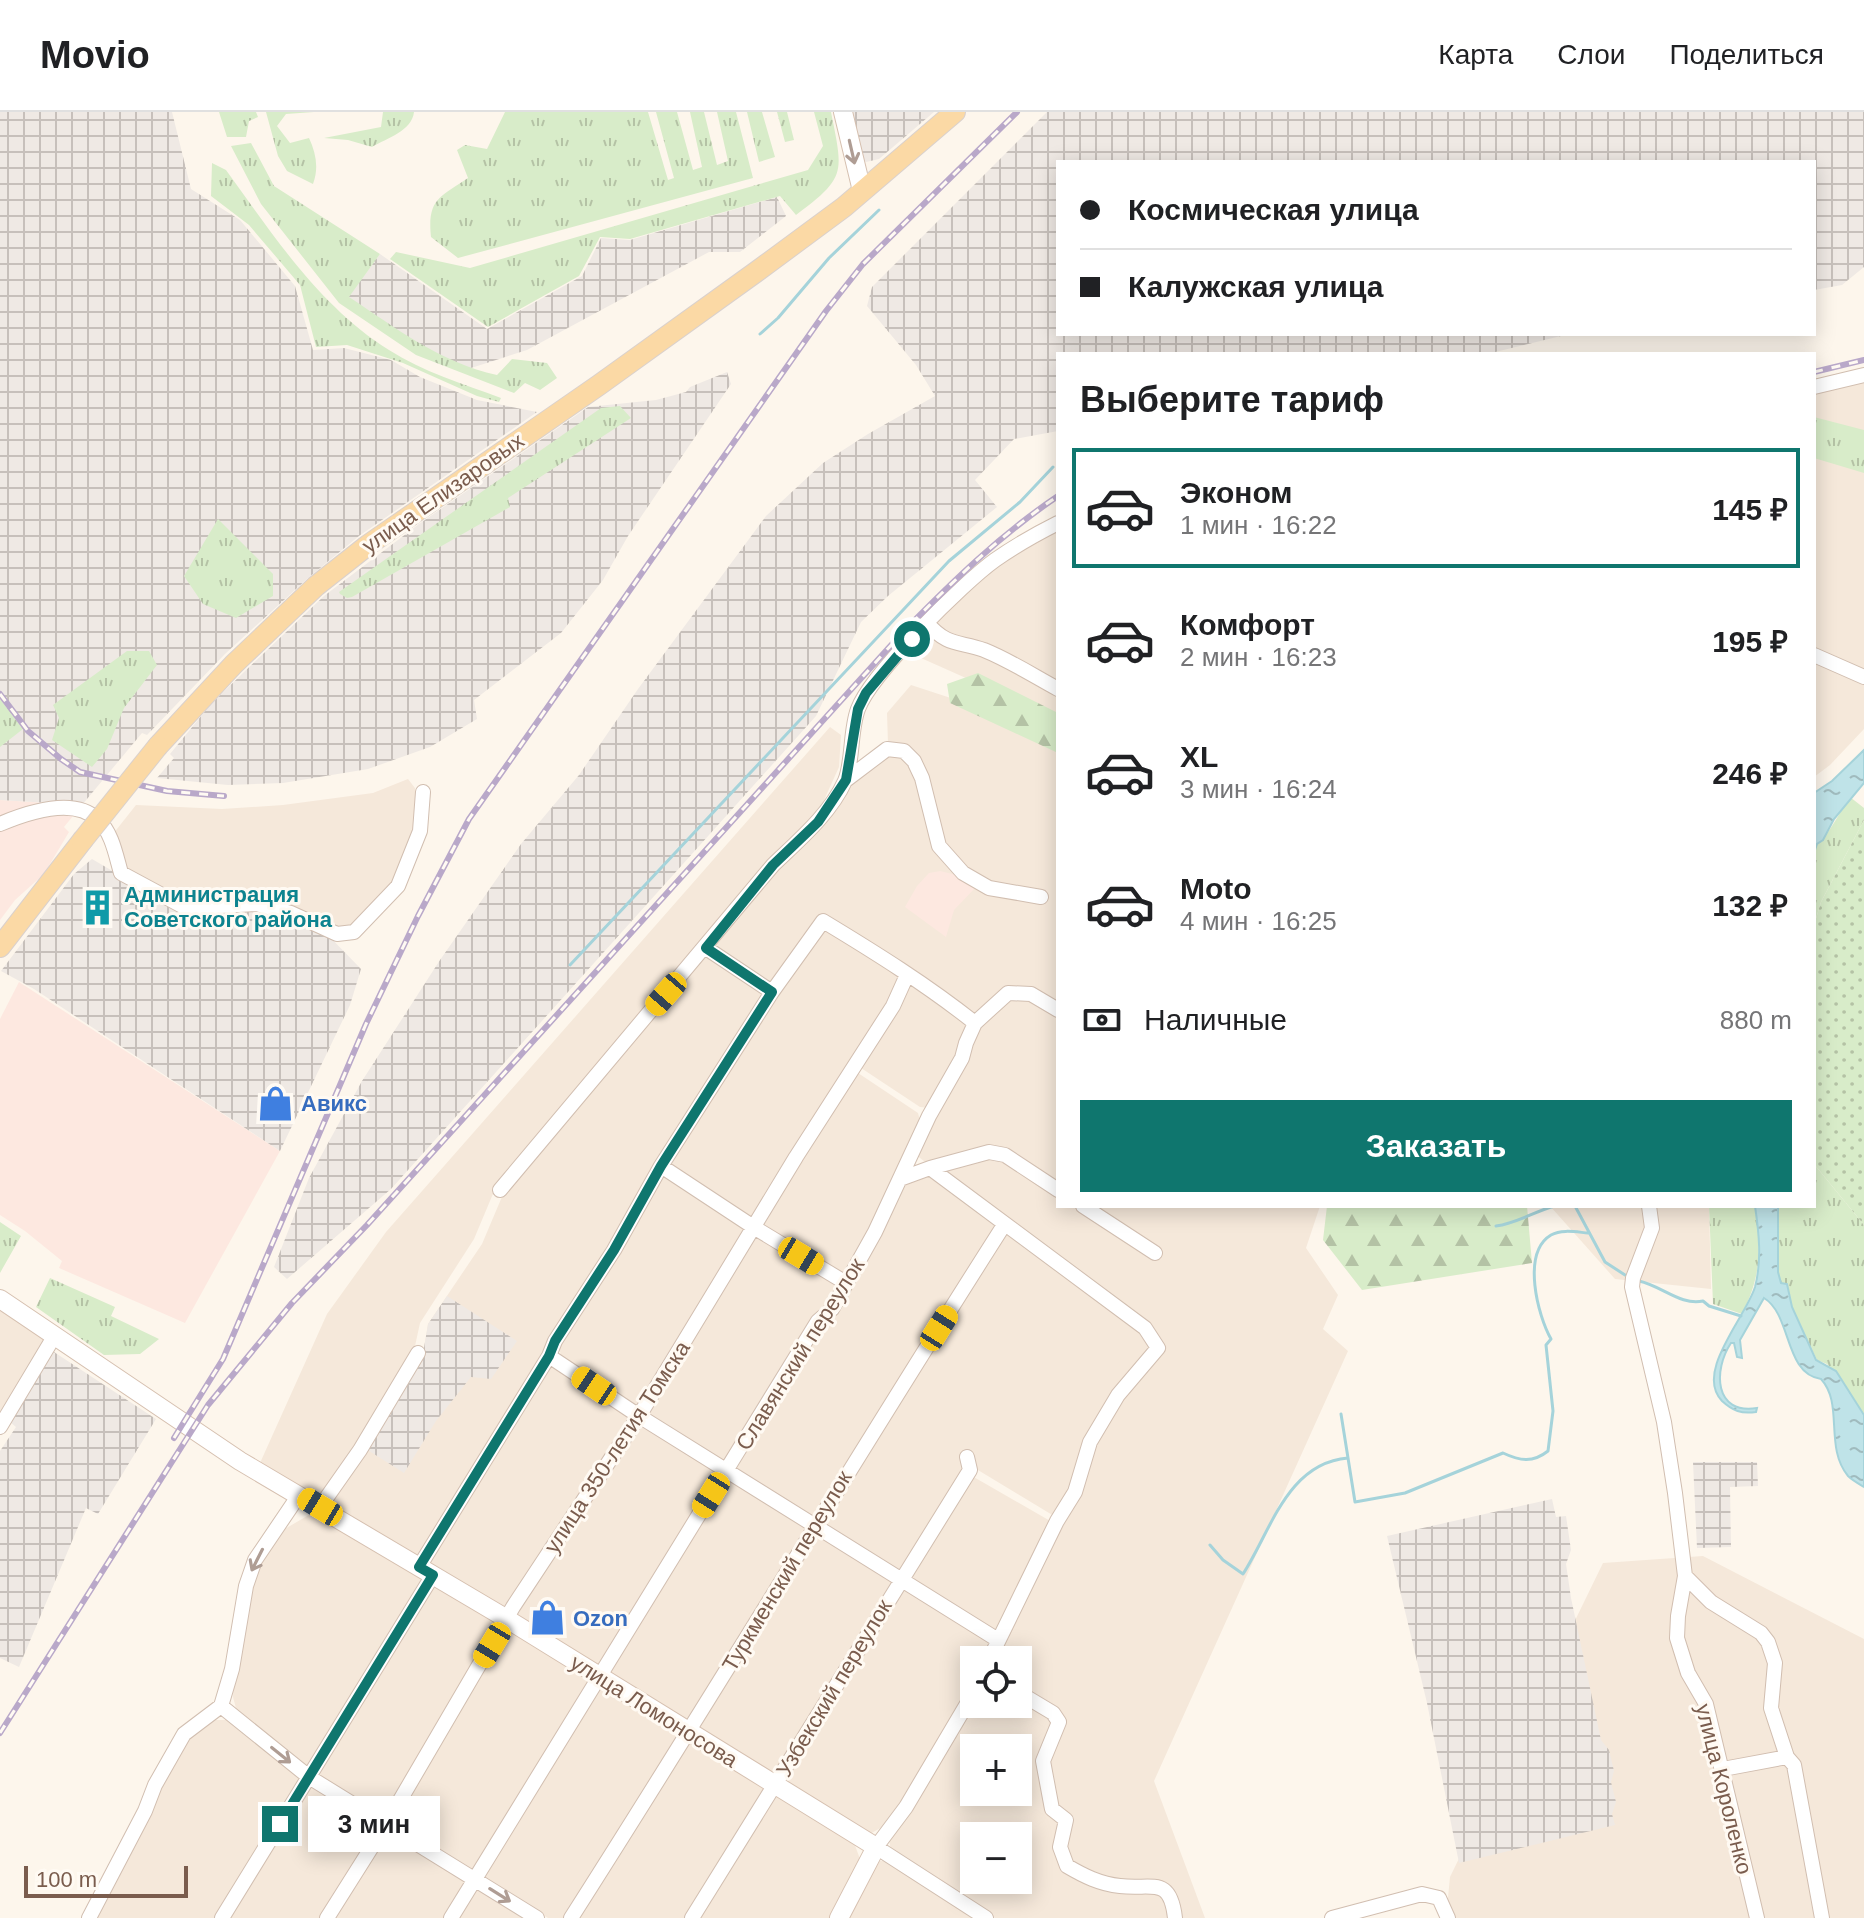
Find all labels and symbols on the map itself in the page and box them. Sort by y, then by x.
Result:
one-way arrow [846,138,861,164]
street label: улица Елизаровых [357,428,529,558]
route start [894,621,930,657]
place label: Администрация Советского района [124,882,333,932]
building icon: Администрация Советского района [79,888,117,926]
car [641,968,691,1020]
shop icon: Авикс [256,1084,294,1122]
place label: Авикс [301,1091,367,1116]
car [774,1233,828,1279]
street label: Славянский переулок [731,1253,870,1455]
car [916,1301,962,1355]
street label: улица 350-летия Томска [539,1336,695,1558]
car [567,1363,621,1409]
street label: Туркменский переулок [717,1466,857,1676]
car [688,1468,734,1522]
car [293,1484,347,1530]
one-way arrow [249,1548,264,1571]
street label: Узбекский переулок [771,1595,897,1781]
shop icon: Ozon [528,1599,566,1637]
place label: Ozon [573,1606,628,1631]
car [469,1618,515,1672]
street label: улица Ломоносова [566,1649,743,1773]
street label: улица Короленко [1691,1701,1757,1877]
one-way arrow [270,1746,291,1763]
callout: 3 мин [308,1796,440,1852]
route end [262,1806,298,1842]
scale bar [24,1862,188,1898]
one-way arrow [488,1888,511,1904]

